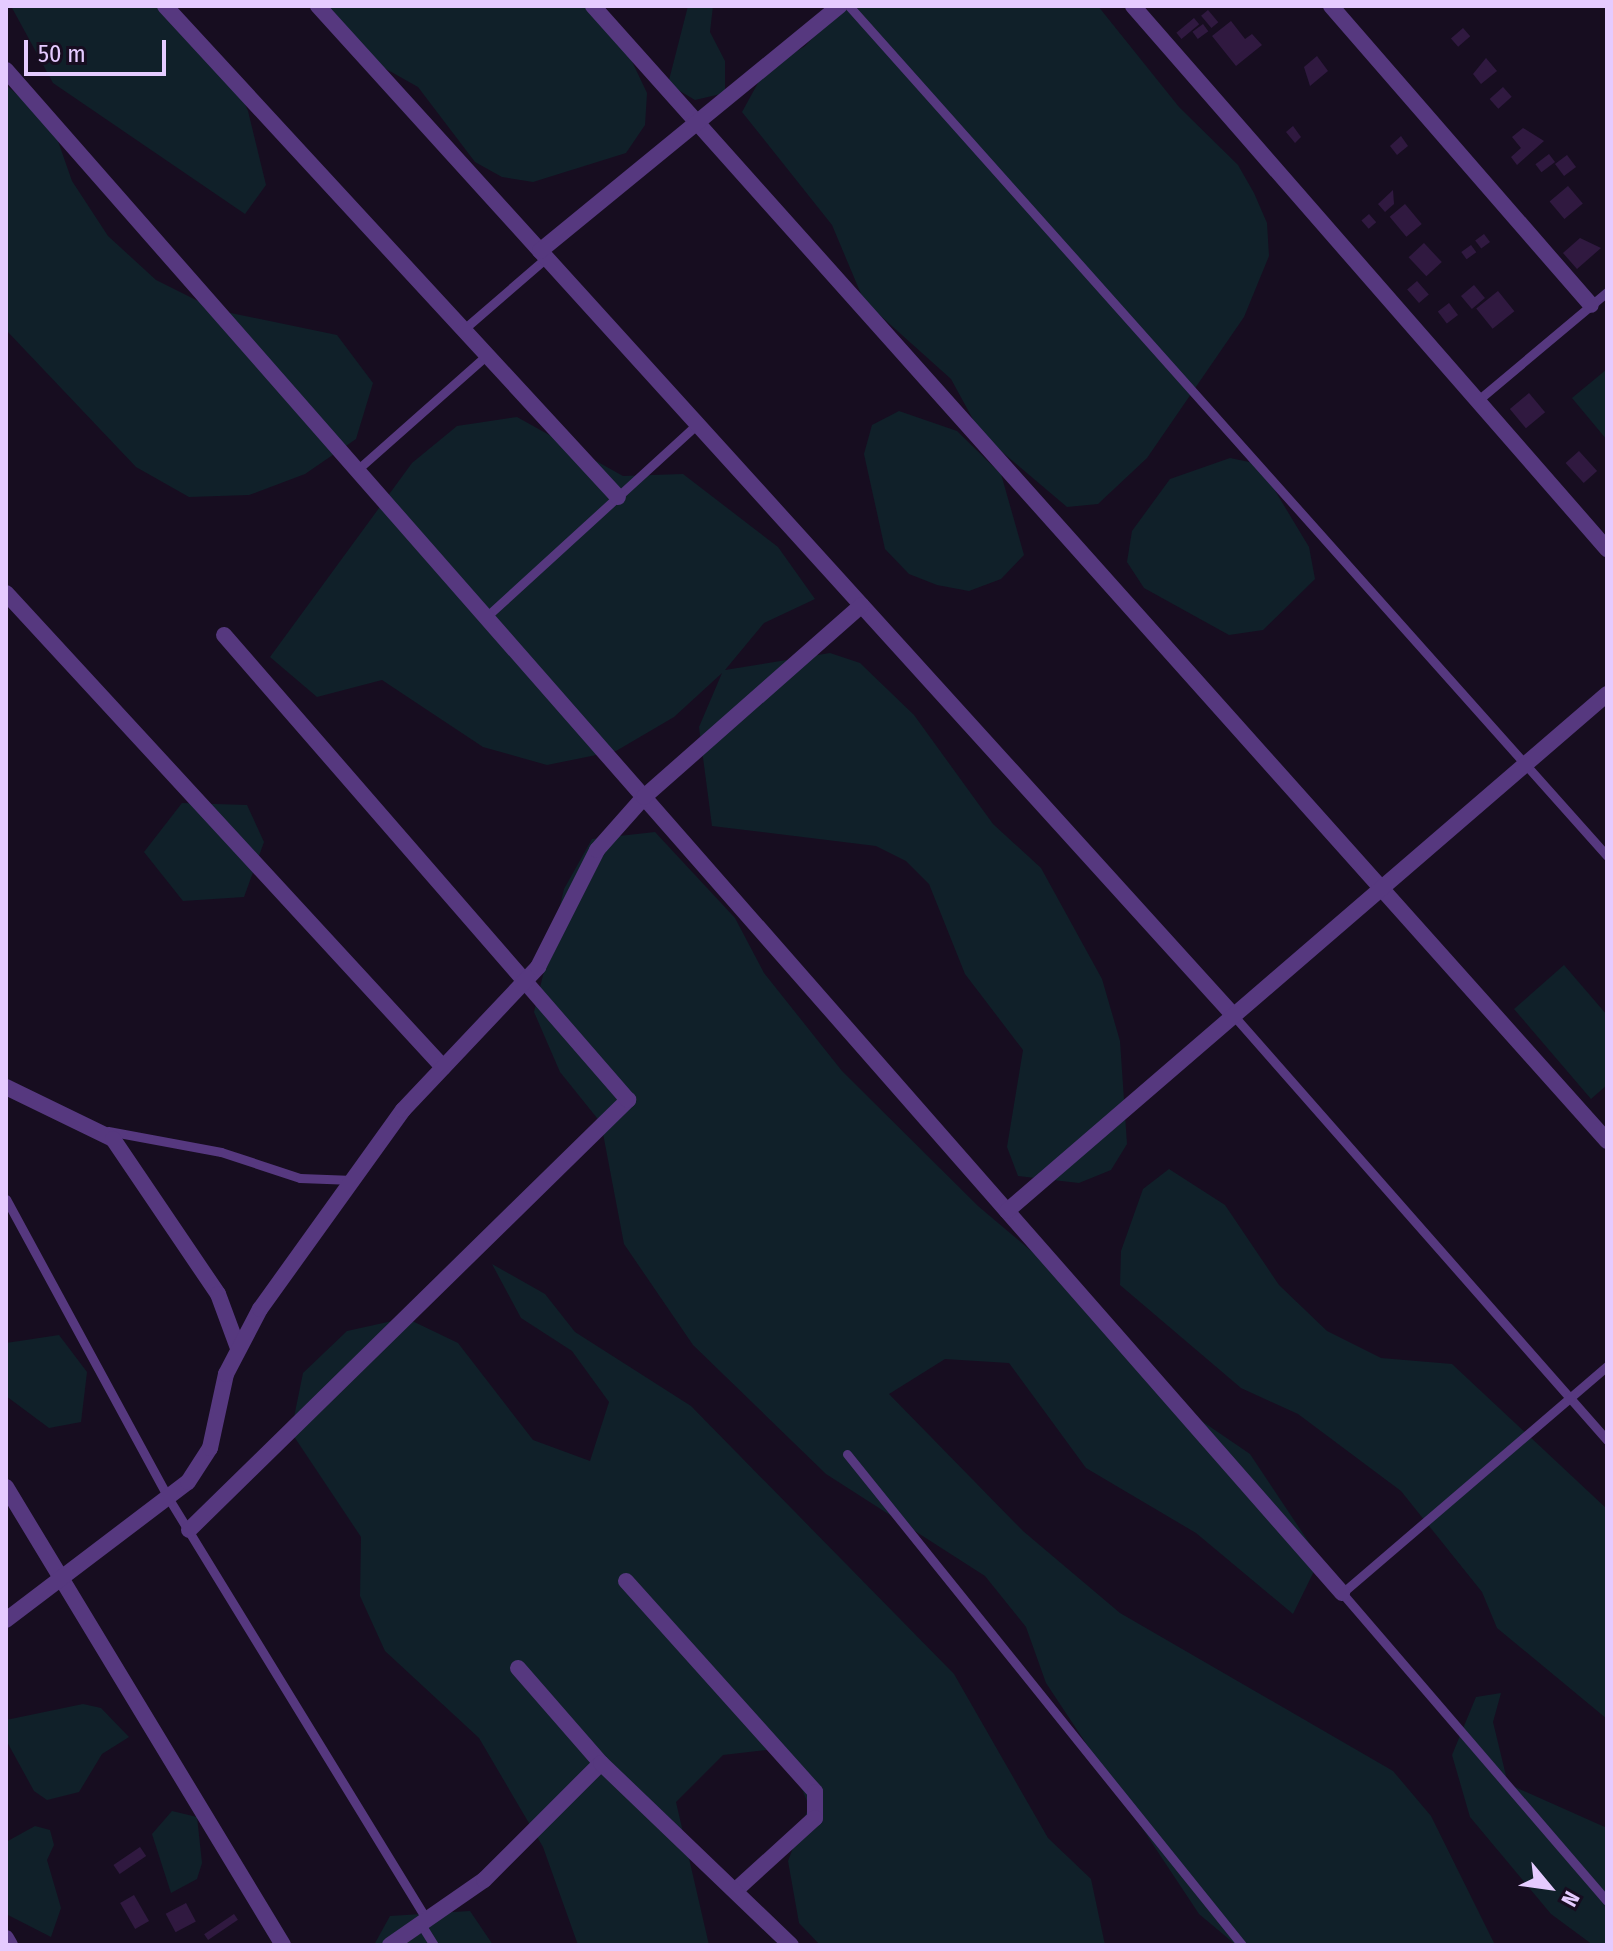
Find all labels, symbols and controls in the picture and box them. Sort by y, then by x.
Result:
scale bar [28,24,170,74]
text: 50 m [38,40,86,68]
north arrow [1509,1847,1589,1927]
text: N [1555,1887,1585,1911]

